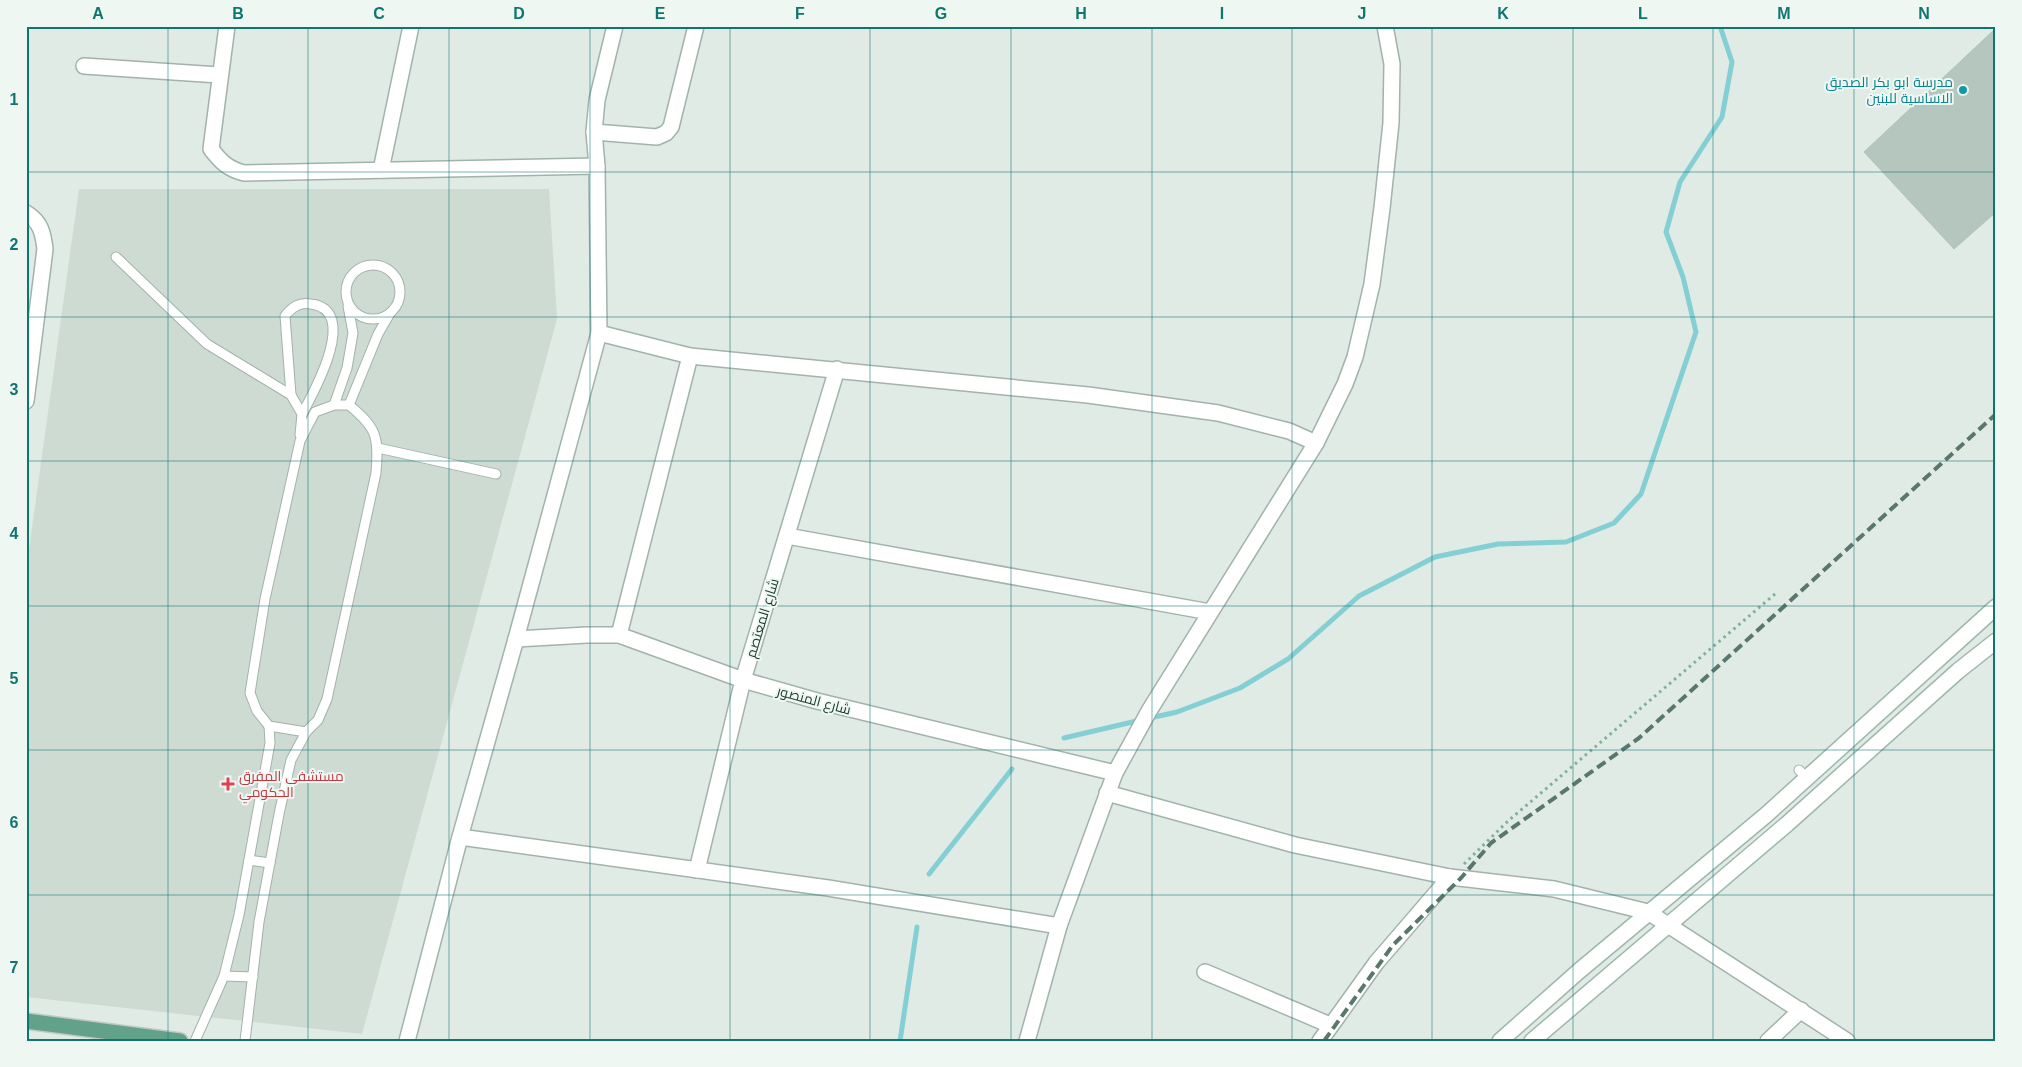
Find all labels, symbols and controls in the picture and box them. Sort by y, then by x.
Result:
text: A [92,5,104,22]
text: B [232,5,244,22]
text: C [373,5,385,22]
text: D [513,5,525,22]
text: E [655,5,666,22]
text: F [795,5,805,22]
text: G [935,5,947,22]
text: H [1075,5,1087,22]
text: I [1220,5,1224,22]
text: J [1358,5,1366,22]
text: K [1497,5,1509,22]
text: L [1638,5,1648,22]
text: M [1777,5,1791,22]
text: N [1918,5,1930,22]
place label: مدرسة ابو بكر الصديق الاساسية للبنين [1825,74,1953,106]
marker: مدرسة ابو بكر الصديق الاساسية للبنين [1957,84,1969,96]
text: 1 [10,91,19,108]
text: 2 [10,236,19,253]
text: 3 [10,381,19,398]
text: 4 [10,525,19,542]
street label: شارع المعتصم [742,576,784,660]
text: 5 [10,670,19,687]
street label: شارع المنصور [774,682,853,719]
place label: مستشفى المفرق الحكومي [239,768,344,804]
marker: مستشفى المفرق الحكومي [221,777,235,791]
text: 6 [10,814,19,831]
text: 7 [10,959,19,976]

